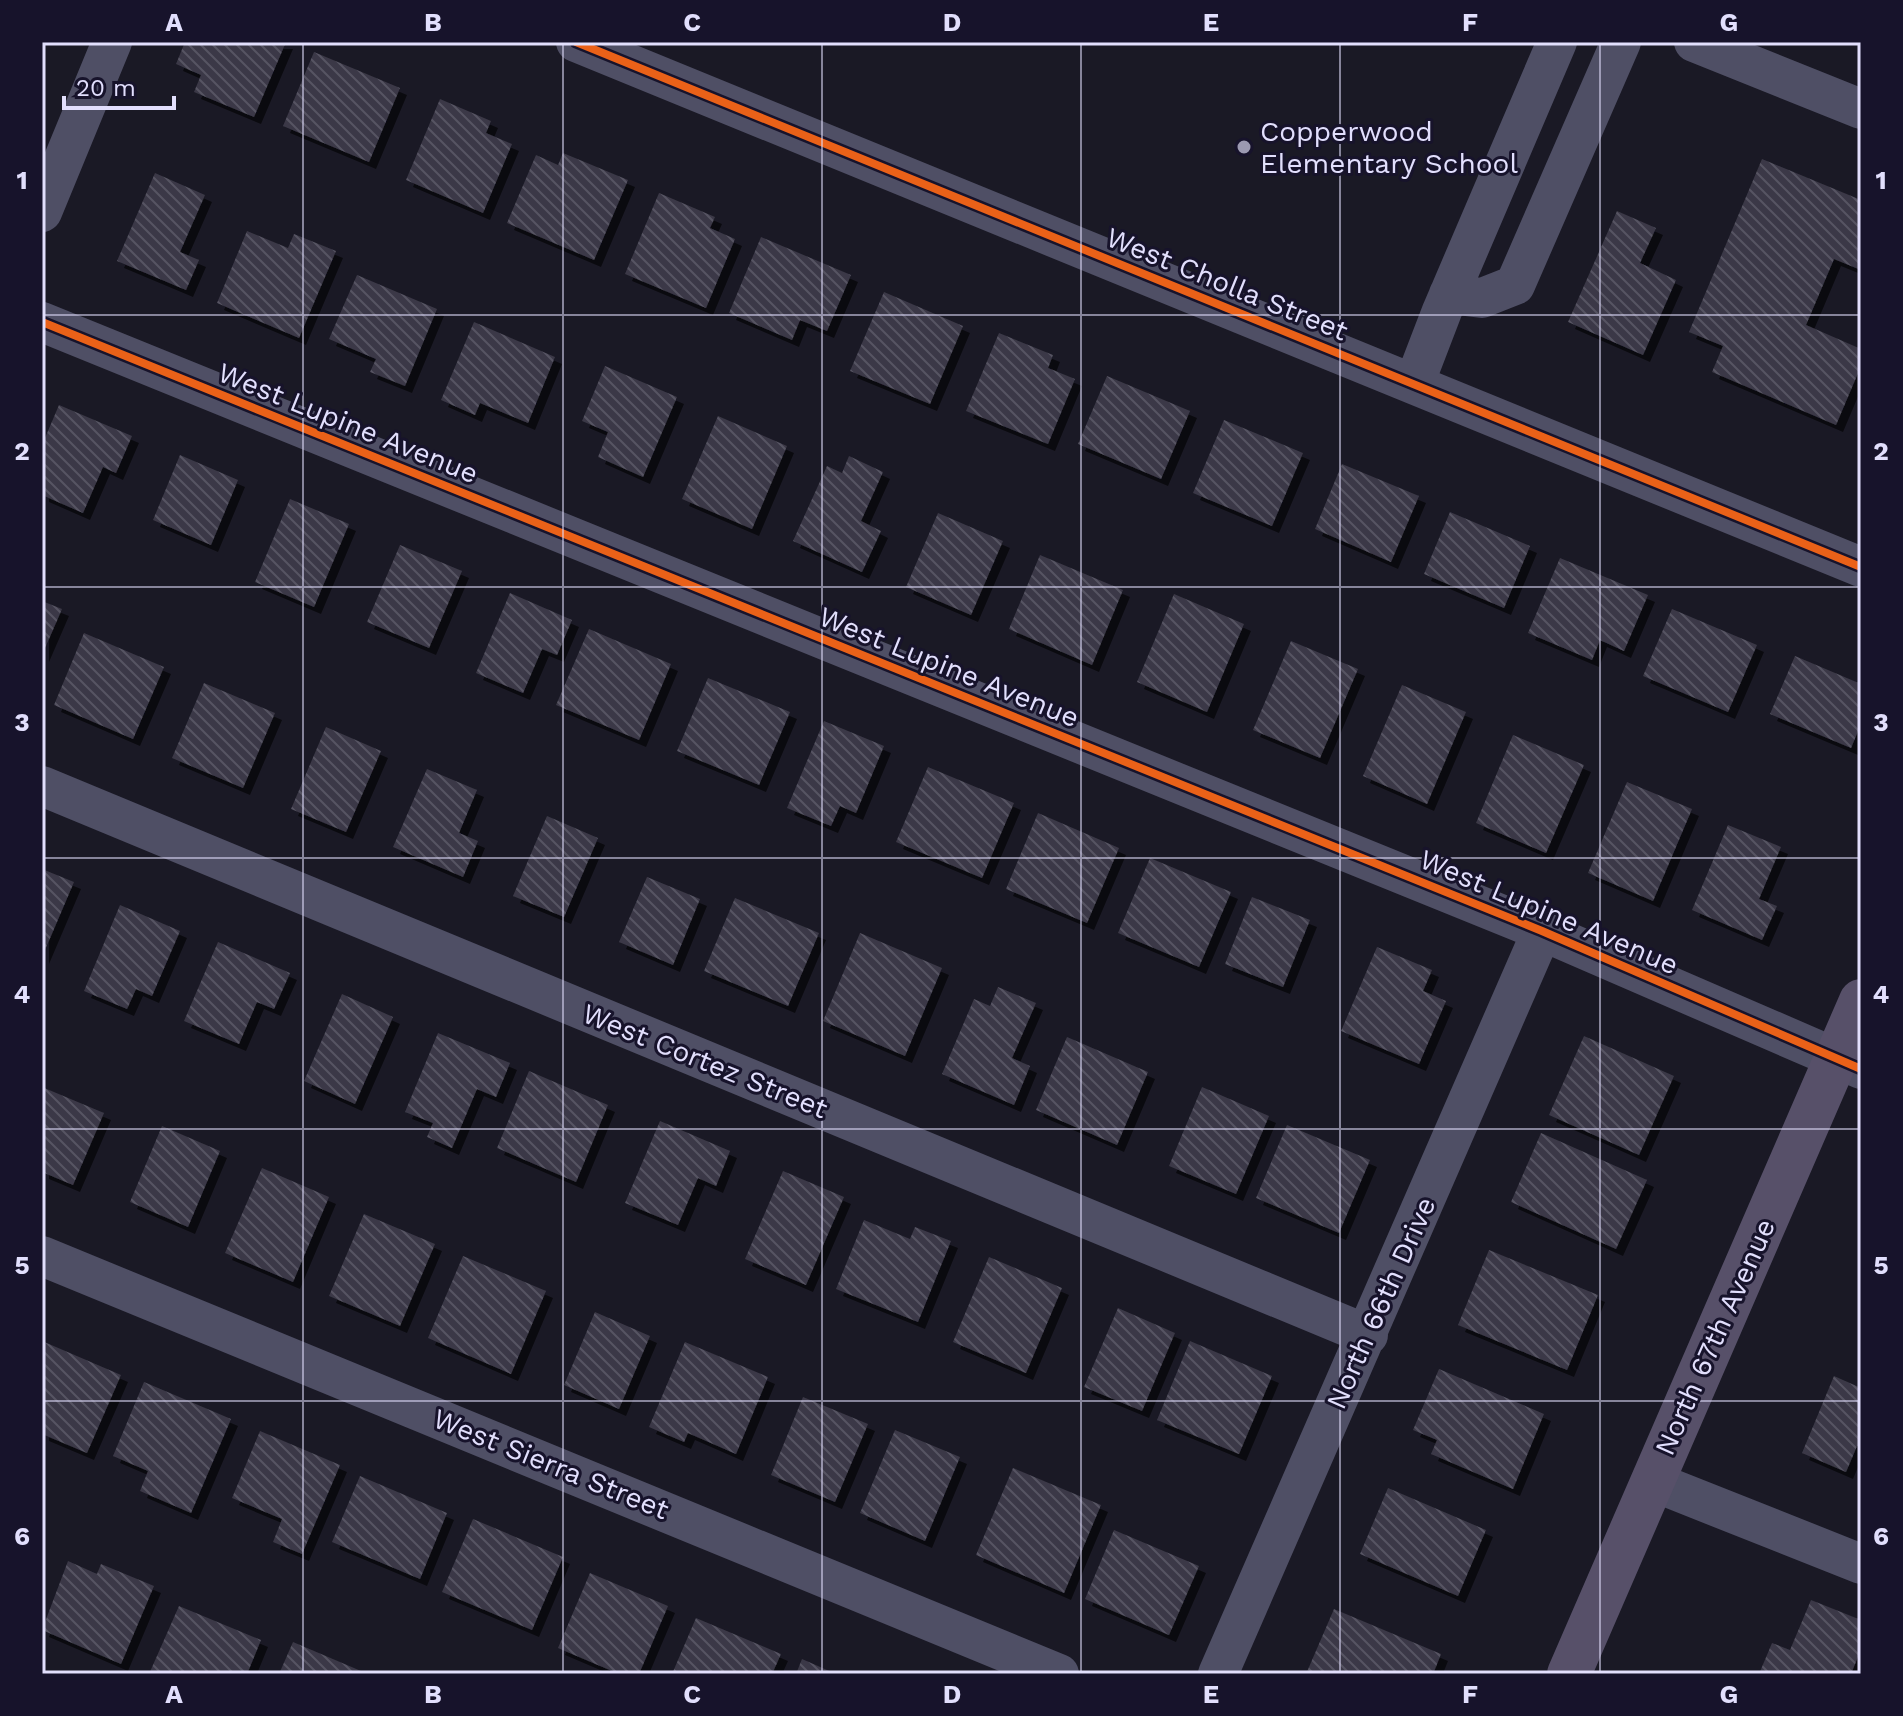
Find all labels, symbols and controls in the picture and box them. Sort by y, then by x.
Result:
text: A [165,7,183,37]
text: B [424,7,442,37]
text: C [683,7,701,37]
text: D [943,7,961,37]
text: E [1203,7,1219,37]
text: F [1462,7,1478,37]
text: G [1720,7,1738,37]
scale bar [64,60,174,110]
text: 20 m [76,74,136,102]
place label: Copperwood Elementary School [1260,115,1518,180]
marker: Copperwood Elementary School [1235,138,1253,156]
text: 1 [16,165,28,195]
text: 1 [1875,165,1887,195]
street label: West Cholla Street [1101,220,1353,348]
street label: West Lupine Avenue [213,356,483,490]
text: 2 [14,436,30,466]
text: 2 [1873,436,1889,466]
street label: West Lupine Avenue [814,600,1084,734]
text: 3 [14,707,30,737]
text: 3 [1873,707,1889,737]
street label: West Lupine Avenue [1415,843,1683,981]
text: 4 [14,979,31,1009]
text: 4 [1873,979,1890,1009]
street label: West Cortez Street [578,997,833,1125]
street label: North 66th Drive [1319,1192,1443,1414]
street label: North 67th Avenue [1648,1214,1782,1460]
text: 5 [14,1250,30,1280]
text: 5 [1873,1250,1889,1280]
street label: West Sierra Street [428,1402,674,1526]
text: 6 [14,1521,30,1551]
text: 6 [1873,1521,1889,1551]
text: A [165,1679,183,1709]
text: B [424,1679,442,1709]
text: C [683,1679,701,1709]
text: D [943,1679,961,1709]
text: E [1203,1679,1219,1709]
text: F [1462,1679,1478,1709]
text: G [1720,1679,1738,1709]

